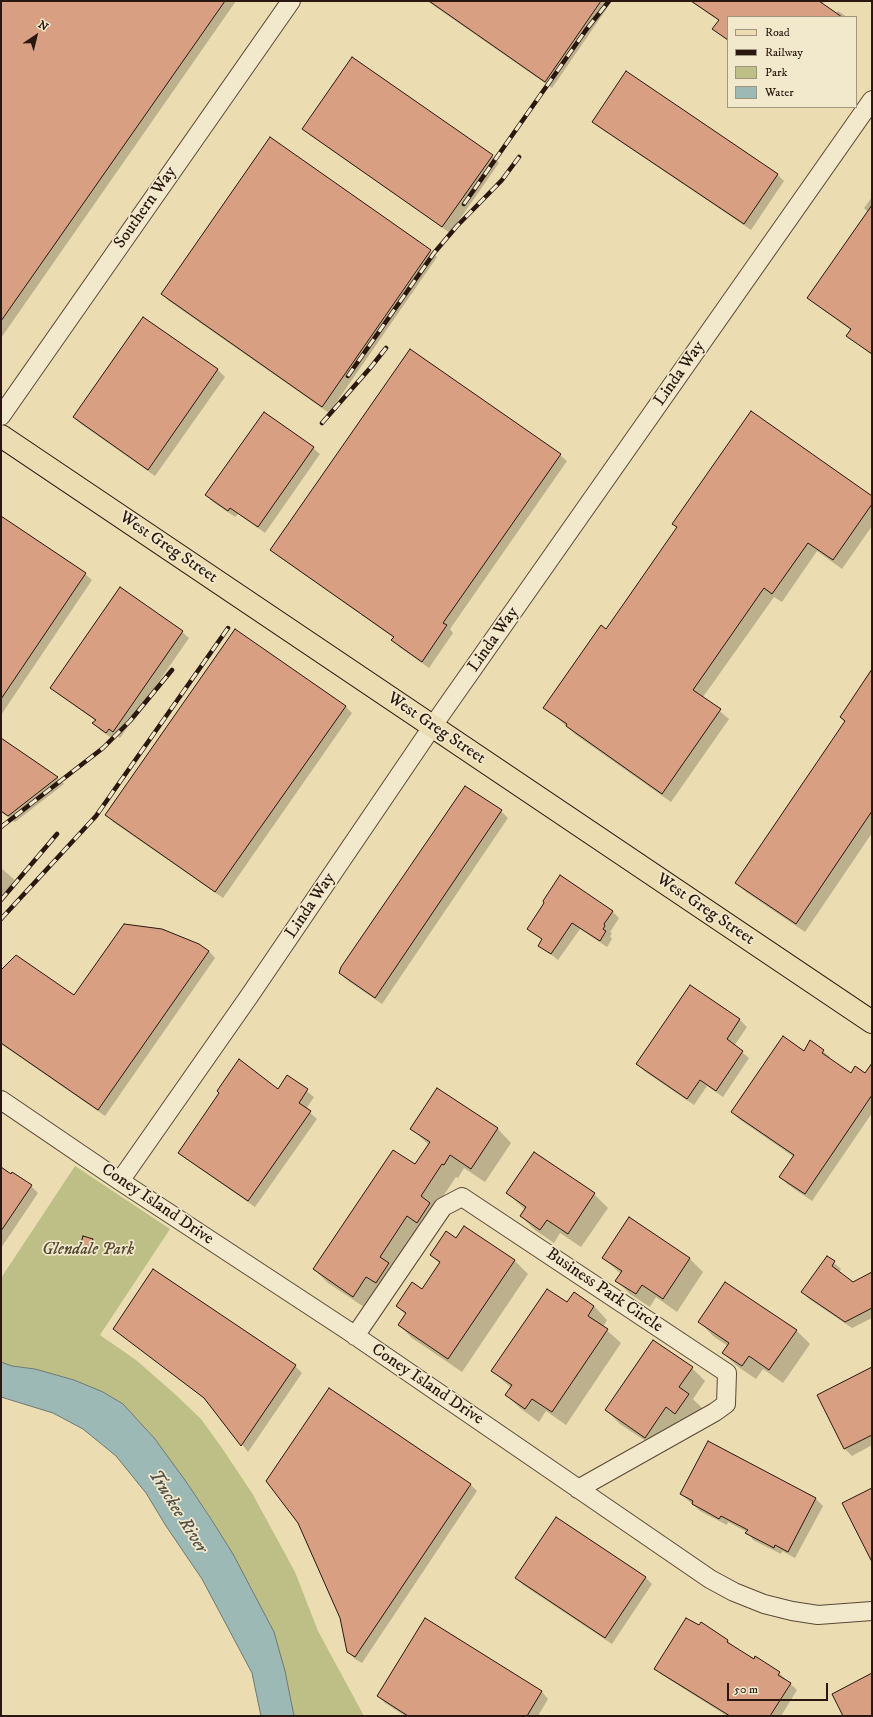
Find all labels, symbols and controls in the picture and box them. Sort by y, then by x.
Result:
north arrow [16,16,56,56]
legend [727,16,857,108]
text: N [35,18,51,34]
text: Road [765,25,790,40]
text: Railway [765,45,803,60]
text: Park [765,65,787,80]
text: Water [765,85,794,100]
street label: Southern Way [110,163,182,253]
street label: Linda Way [650,338,710,410]
street label: West Greg Street [115,508,221,588]
street label: Linda Way [464,604,524,676]
street label: West Greg Street [383,689,489,769]
street label: Linda Way [282,869,340,943]
street label: West Greg Street [652,870,758,950]
street label: Coney Island Drive [97,1160,217,1250]
park label: Glendale Park [42,1240,134,1260]
street label: Business Park Circle [542,1244,666,1338]
street label: Coney Island Drive [367,1340,487,1430]
water label: Truckee River [143,1466,211,1558]
scale bar [729,1675,830,1701]
text: 50 m [734,1682,758,1697]

